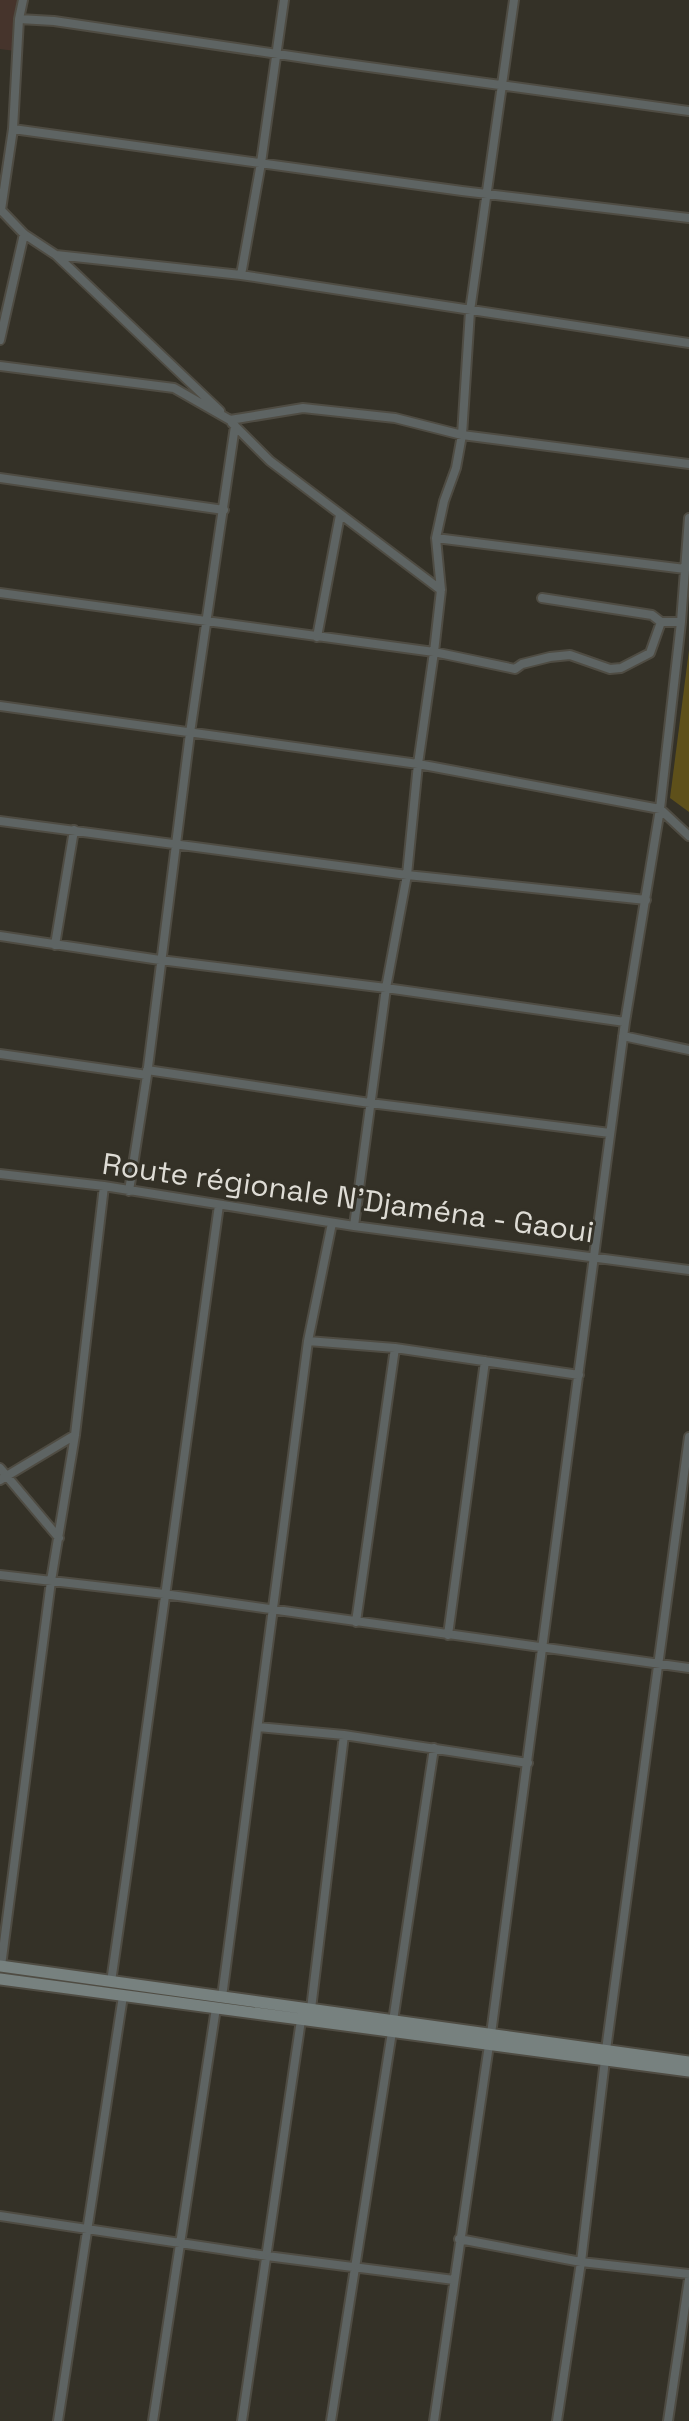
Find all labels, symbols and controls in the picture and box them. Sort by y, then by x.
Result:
street label: Route régionale N'Djaména - Gaoui [100,1144,596,1251]

